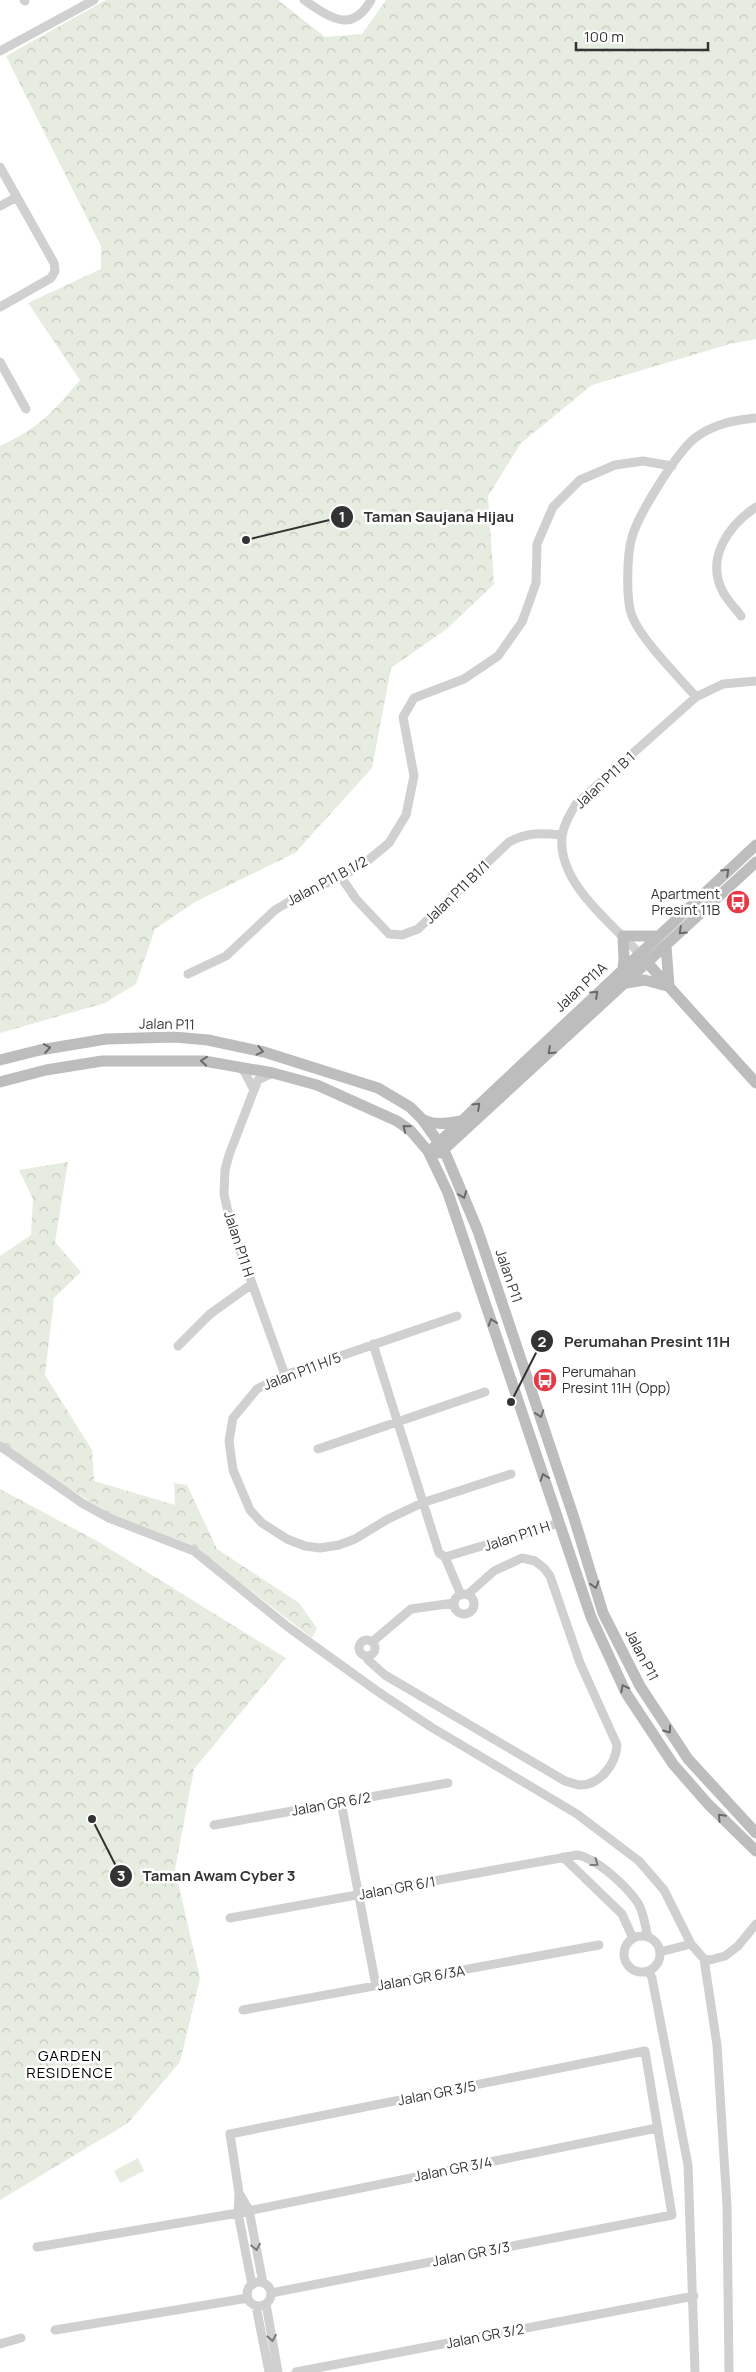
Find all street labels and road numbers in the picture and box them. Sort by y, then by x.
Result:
street label: Jalan P11 B 1 [571,747,639,812]
street label: Jalan P11 B 1/2 [283,851,370,910]
street label: Jalan P11 B1/1 [420,856,493,927]
street label: Jalan P11A [551,958,611,1016]
street label: Jalan P11 [139,1014,195,1033]
street label: Jalan P11 H [220,1208,259,1279]
street label: Jalan P11 [491,1246,528,1305]
street label: Jalan P11 H/5 [260,1347,343,1394]
street label: Jalan P11 H [481,1516,552,1555]
street label: Jalan P11 [621,1626,664,1684]
street label: Jalan GR 6/2 [290,1787,372,1820]
street label: Jalan GR 6/1 [357,1871,437,1904]
street label: Jalan GR 6/3A [376,1960,466,1995]
street label: Jalan GR 3/5 [396,2076,478,2109]
street label: Jalan GR 3/4 [412,2152,494,2185]
street label: Jalan GR 3/3 [430,2237,511,2270]
street label: Jalan GR 3/2 [444,2319,526,2352]

